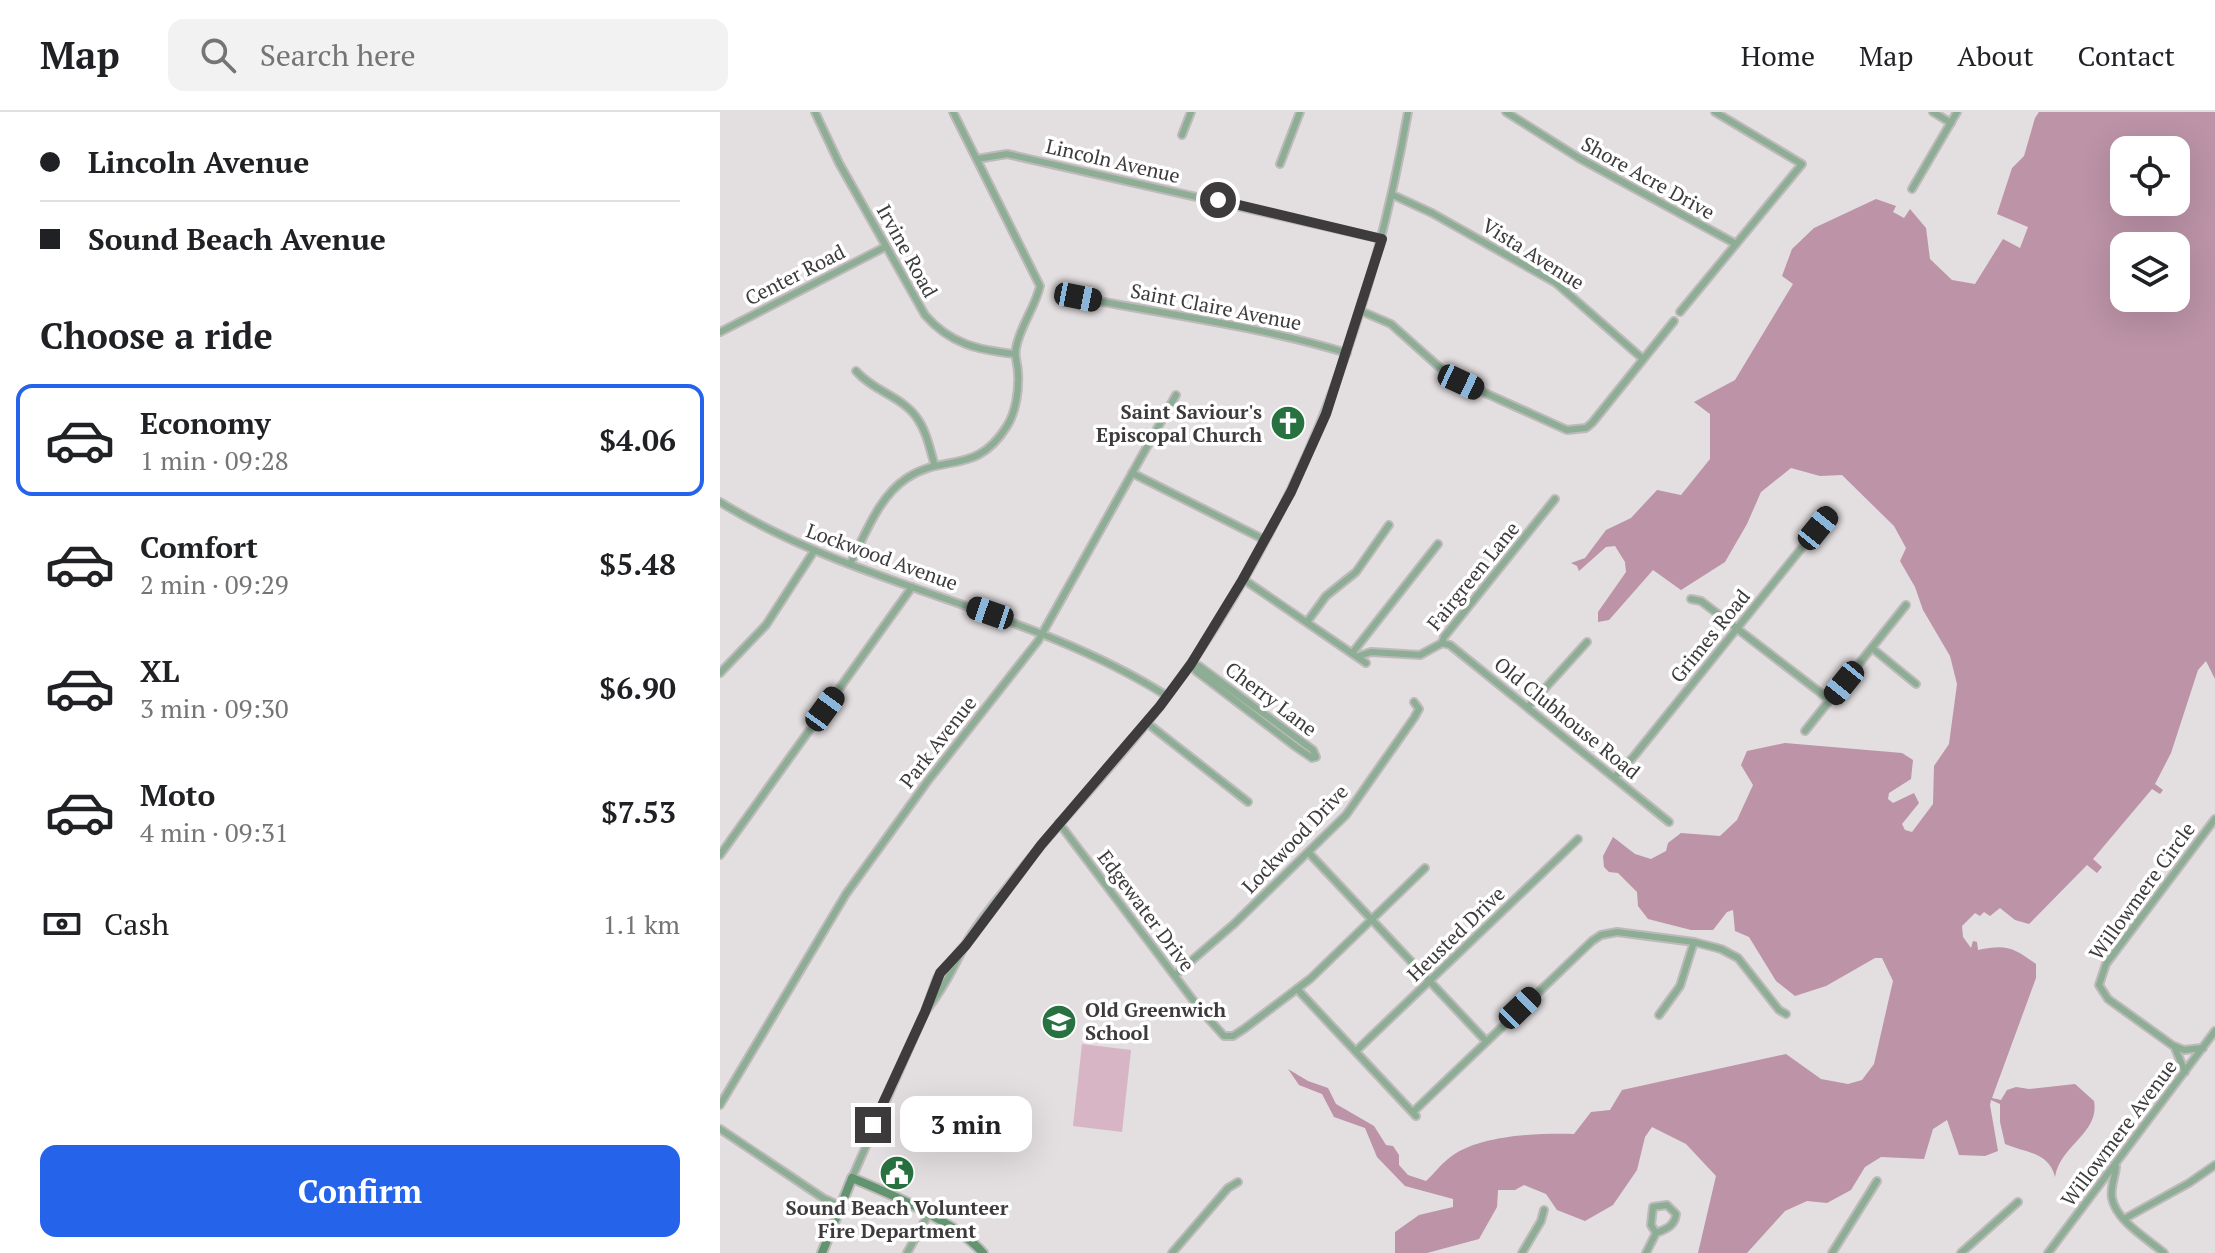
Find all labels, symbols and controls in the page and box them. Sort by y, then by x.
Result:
search box [168,19,728,91]
text: Map [40,30,120,80]
icon: search [196,33,240,77]
text: Search here [260,35,416,75]
text: Home [1741,37,1815,74]
text: Map [1859,37,1913,74]
text: About [1957,37,2034,74]
text: Contact [2078,37,2175,74]
street label: Shore Acre Drive [1577,130,1720,225]
street label: Lincoln Avenue [1043,132,1183,189]
map controls [2110,136,2190,312]
button: locate [2110,136,2190,216]
text: Lincoln Avenue [88,142,309,182]
route start [1200,182,1236,218]
street label: Irvine Road [871,199,944,302]
street label: Vista Avenue [1477,211,1590,296]
text: Sound Beach Avenue [88,219,386,259]
button: layers [2110,232,2190,312]
street label: Center Road [740,238,849,311]
street label: Saint Claire Avenue [1128,277,1304,336]
car [1052,281,1104,313]
text: Choose a ride [40,312,273,359]
car [1434,361,1488,403]
place label: Saint Saviour's Episcopal Church [1096,398,1262,448]
text: Economy [140,403,271,443]
icon: car [44,404,116,476]
church icon: Saint Saviour's Episcopal Church [1269,404,1307,442]
text: $4.06 [599,420,676,460]
text: 1 min · 09:28 [140,443,289,477]
car [1794,502,1842,554]
street label: Fairgreen Lane [1420,516,1525,636]
street label: Lockwood Avenue [803,517,962,596]
text: Comfort [140,527,258,567]
icon: car [44,528,116,600]
text: $5.48 [599,544,676,584]
text: 2 min · 09:29 [140,567,289,601]
street label: Grimes Road [1664,583,1756,688]
car [963,594,1017,632]
street label: Old Clubhouse Road [1489,650,1646,785]
text: XL [140,651,179,691]
icon: car [44,652,116,724]
street label: Cherry Lane [1220,655,1323,742]
car [1820,657,1868,709]
text: $6.90 [599,668,676,708]
car [801,683,849,735]
street label: Park Avenue [893,690,982,793]
text: 3 min · 09:30 [140,691,289,725]
text: Moto [140,775,215,815]
icon: car [44,776,116,848]
street label: Lockwood Drive [1236,778,1354,899]
text: $7.53 [601,792,676,832]
text: 4 min · 09:31 [140,815,289,849]
street label: Willowmere Circle [2082,816,2201,965]
street label: Edgewater Drive [1092,844,1201,977]
street label: Heusted Drive [1401,880,1510,987]
icon: cash [40,902,84,946]
text: Cash [104,904,169,944]
text: 1.1 km [603,907,680,941]
car [1494,983,1546,1033]
place label: Old Greenwich School [1085,996,1226,1046]
school or university icon: Old Greenwich School [1040,1003,1078,1041]
street label: Willowmere Avenue [2055,1054,2183,1212]
callout: 3 min [901,1097,1033,1153]
route end [855,1107,891,1143]
text: 3 min [930,1107,1002,1141]
button: Confirm [40,1145,680,1237]
public building icon: Sound Beach Volunteer Fire Department [878,1154,916,1192]
place label: Sound Beach Volunteer Fire Department [786,1194,1009,1244]

